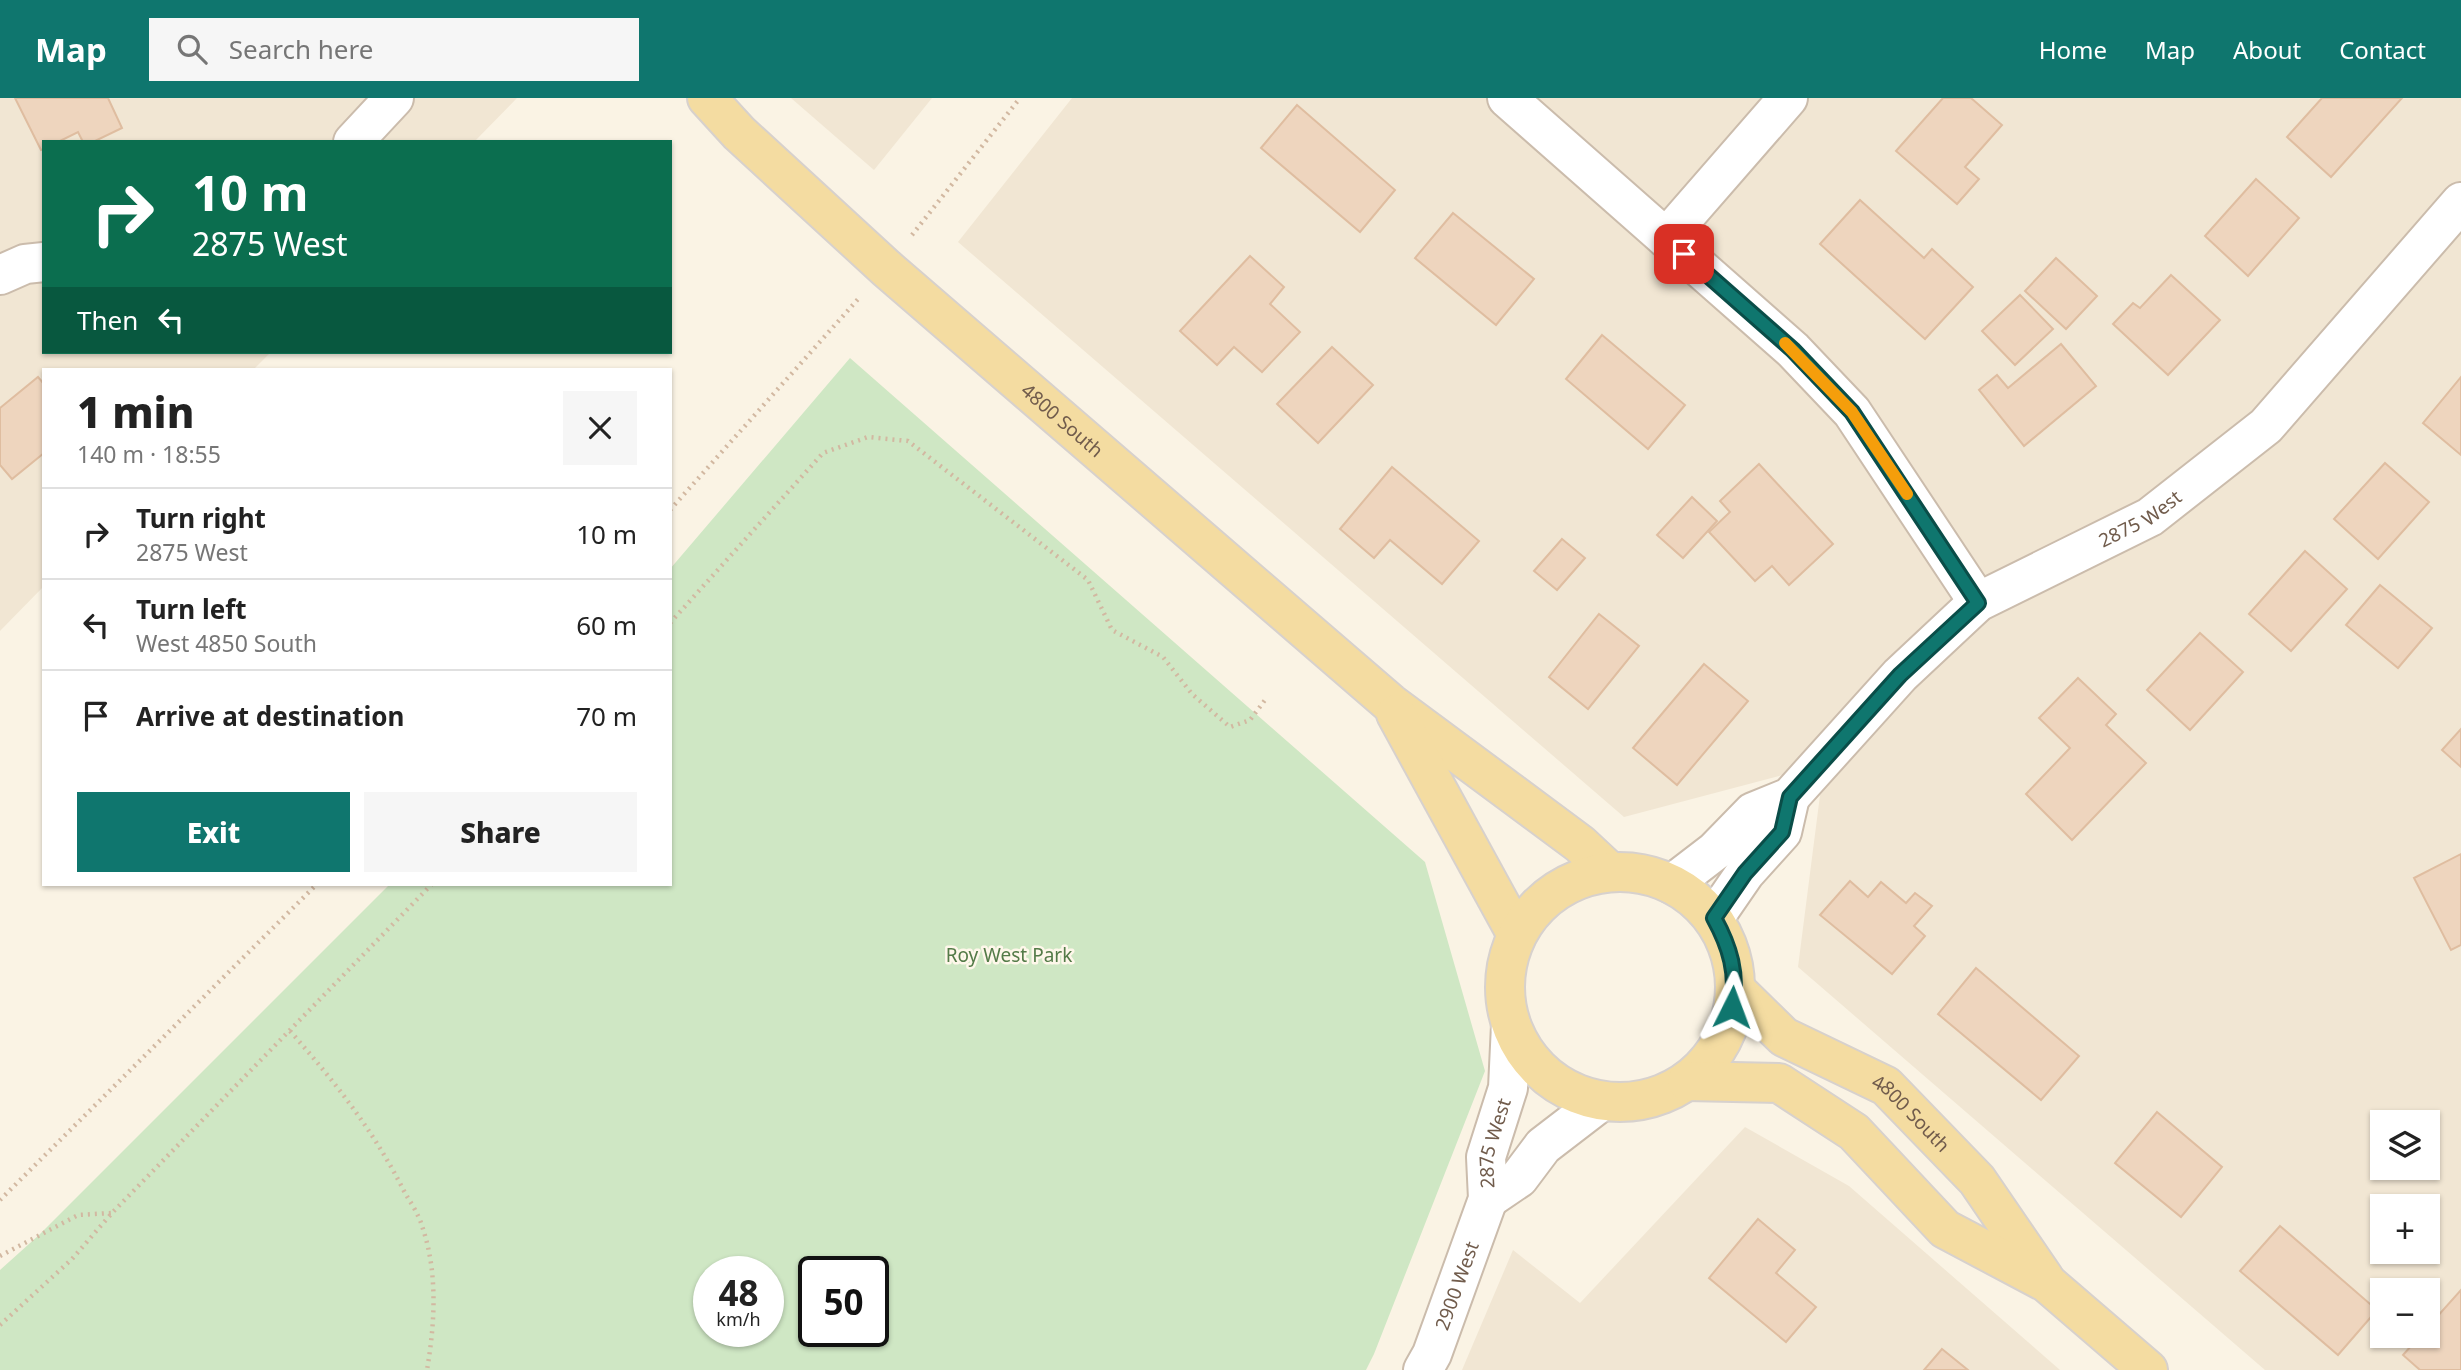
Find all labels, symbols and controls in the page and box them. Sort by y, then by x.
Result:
search box [149,18,639,81]
text: Map [35,27,107,72]
icon: search [173,30,211,68]
text: Search here [229,31,373,67]
text: Home [2039,33,2107,66]
text: Map [2145,33,2195,66]
text: About [2233,33,2301,66]
text: Contact [2339,33,2426,66]
text: 10 m [192,159,309,225]
icon: right [77,168,168,259]
text: 2875 West [192,222,348,265]
pin [1654,224,1714,284]
icon: arrive [1665,235,1703,273]
icon: left [152,301,190,339]
text: Then [77,302,138,338]
street label: 4800 South [1016,377,1109,463]
text: 1 min [77,383,194,440]
button: close [563,391,637,465]
text: 140 m · 18:55 [77,438,221,470]
street label: 2875 West [2094,484,2187,553]
text: Turn right [136,500,266,536]
icon: right [77,515,115,553]
text: 10 m [576,516,637,552]
text: 2875 West [136,536,248,568]
text: Turn left [136,591,247,627]
icon: left [77,606,115,644]
text: 60 m [576,607,637,643]
text: West 4850 South [136,627,317,659]
icon: arrive [77,697,115,735]
text: Arrive at destination [136,698,405,734]
text: 70 m [576,698,637,734]
button: Exit [77,792,350,872]
button: Share [364,792,637,872]
park label: Roy West Park [946,942,1072,968]
position arrow [1695,970,1769,1044]
street label: 4800 South [1868,1068,1956,1158]
street label: 2875 West [1473,1095,1517,1189]
map controls [2370,1110,2440,1348]
button: layers [2370,1110,2440,1180]
button: + [2370,1194,2440,1264]
street label: 2900 West [1429,1238,1485,1334]
speed limit sign: 50 [798,1256,889,1347]
text: 48 [718,1269,759,1316]
button: − [2370,1278,2440,1348]
text: km/h [716,1307,761,1331]

